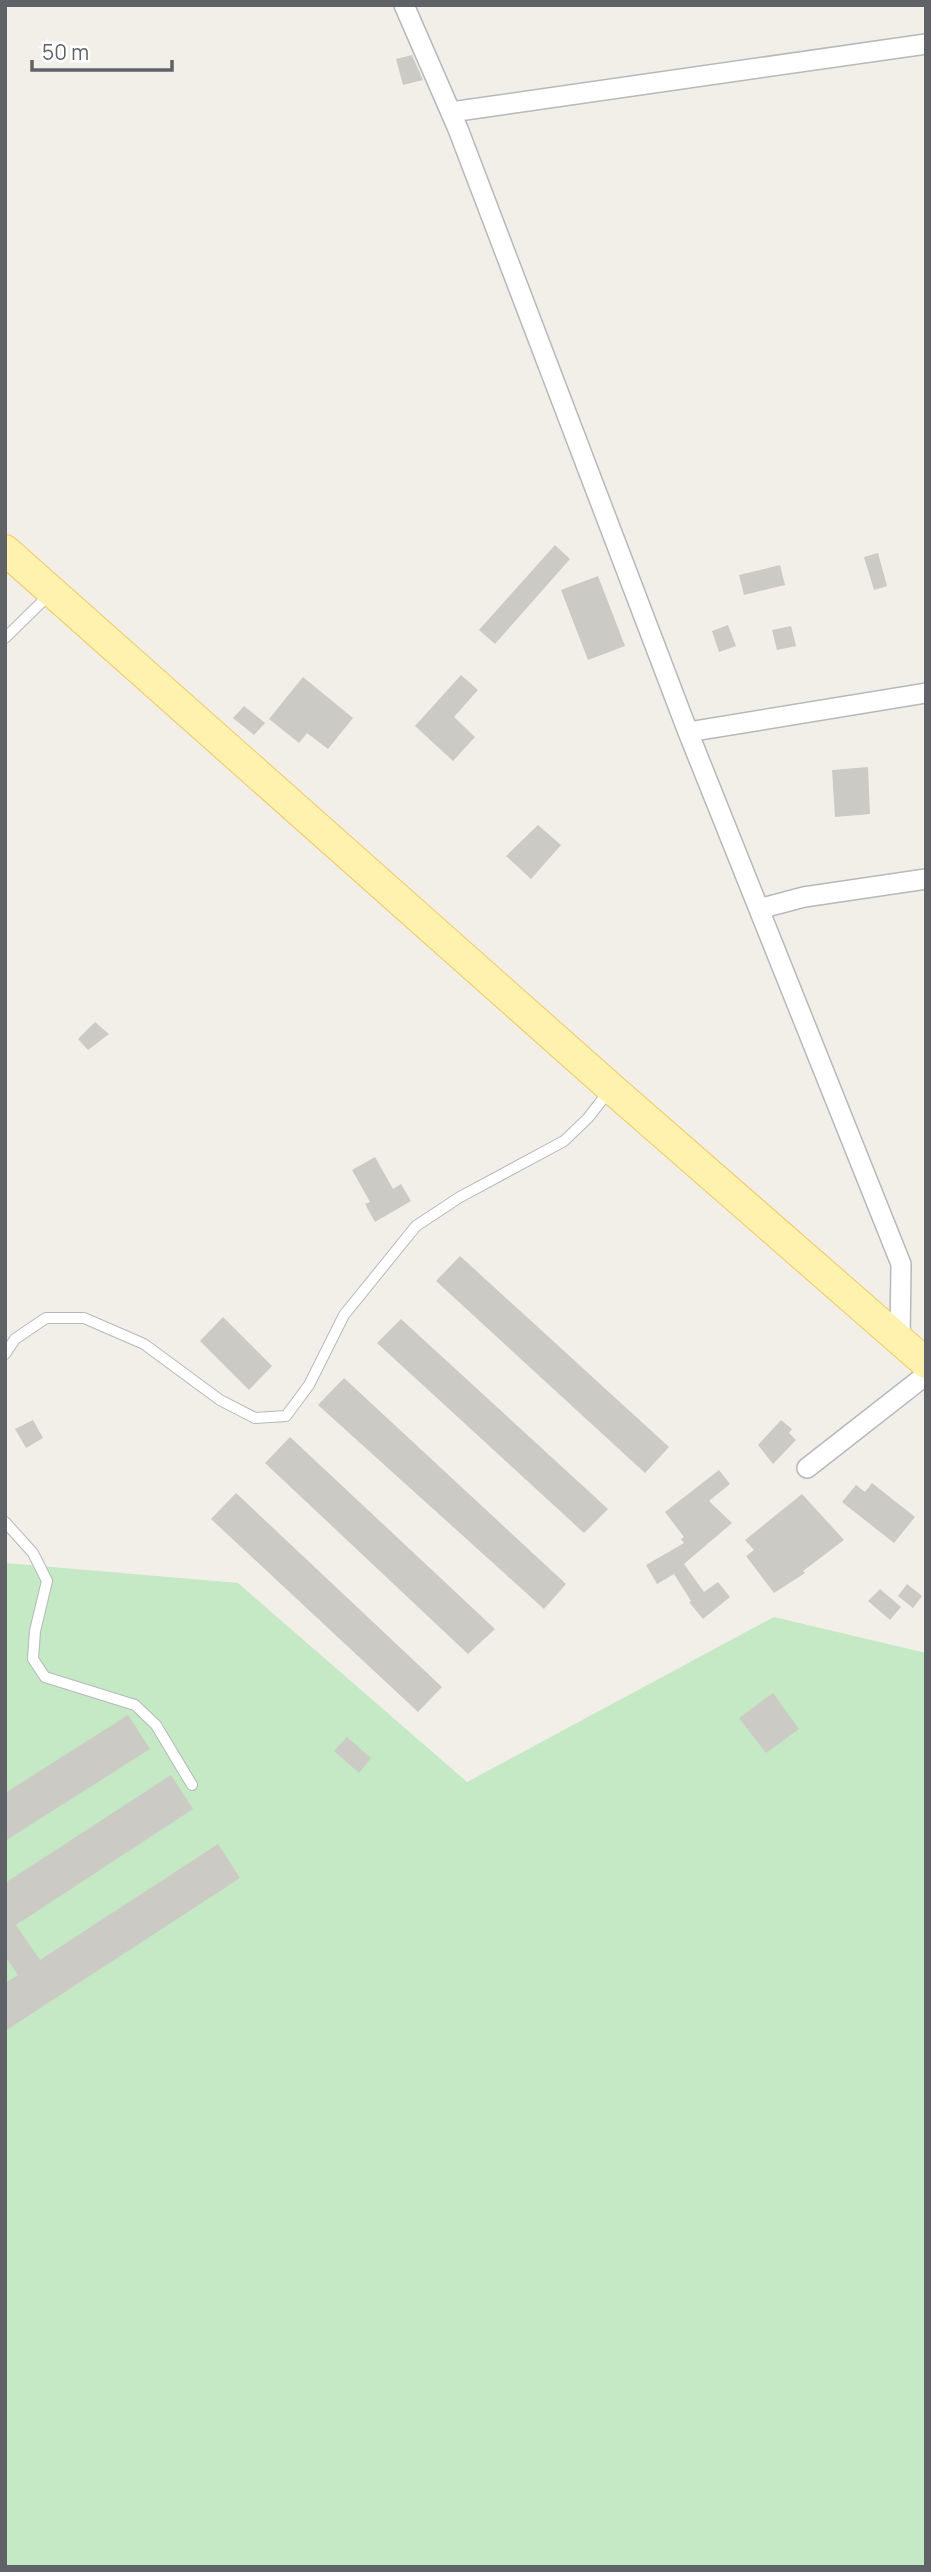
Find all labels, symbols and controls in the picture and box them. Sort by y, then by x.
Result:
scale bar [32,28,172,72]
text: 50 m [42,38,89,66]

